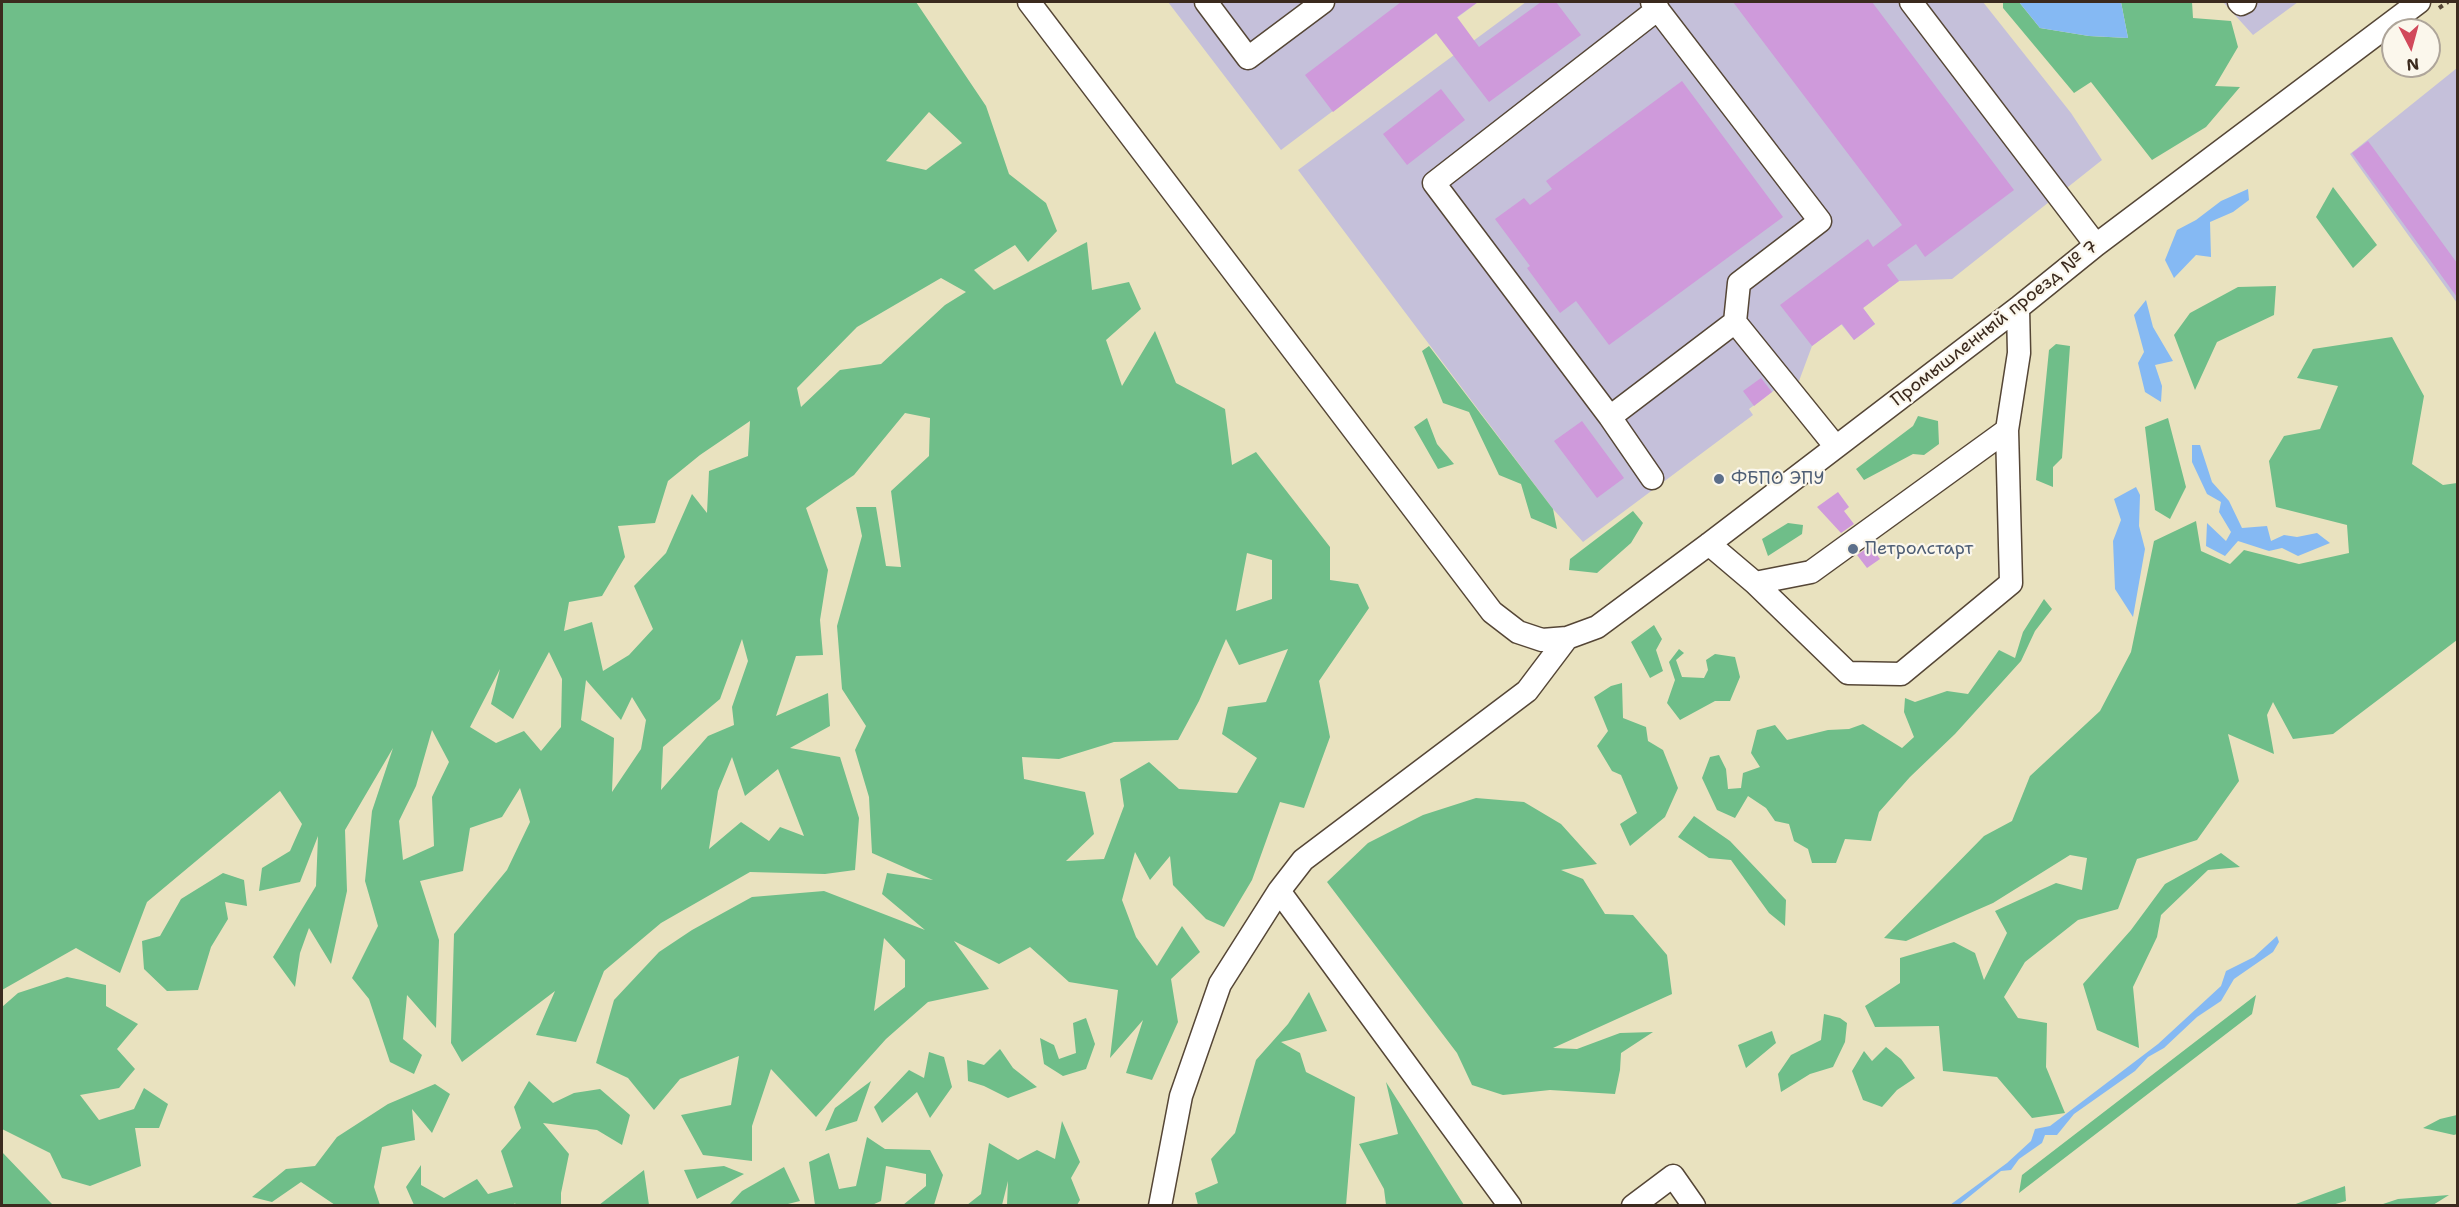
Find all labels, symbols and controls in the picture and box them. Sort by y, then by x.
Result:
north arrow [2381,18,2441,78]
text: N [2405,53,2420,76]
street label: Промышленный проезд № 7 [1887,237,2103,411]
place label: ФБПО ЭПУ [1731,468,1825,490]
marker: ФБПО ЭПУ [1712,472,1726,486]
place label: Петролстарт [1865,538,1973,560]
marker: Петролстарт [1846,542,1860,556]

